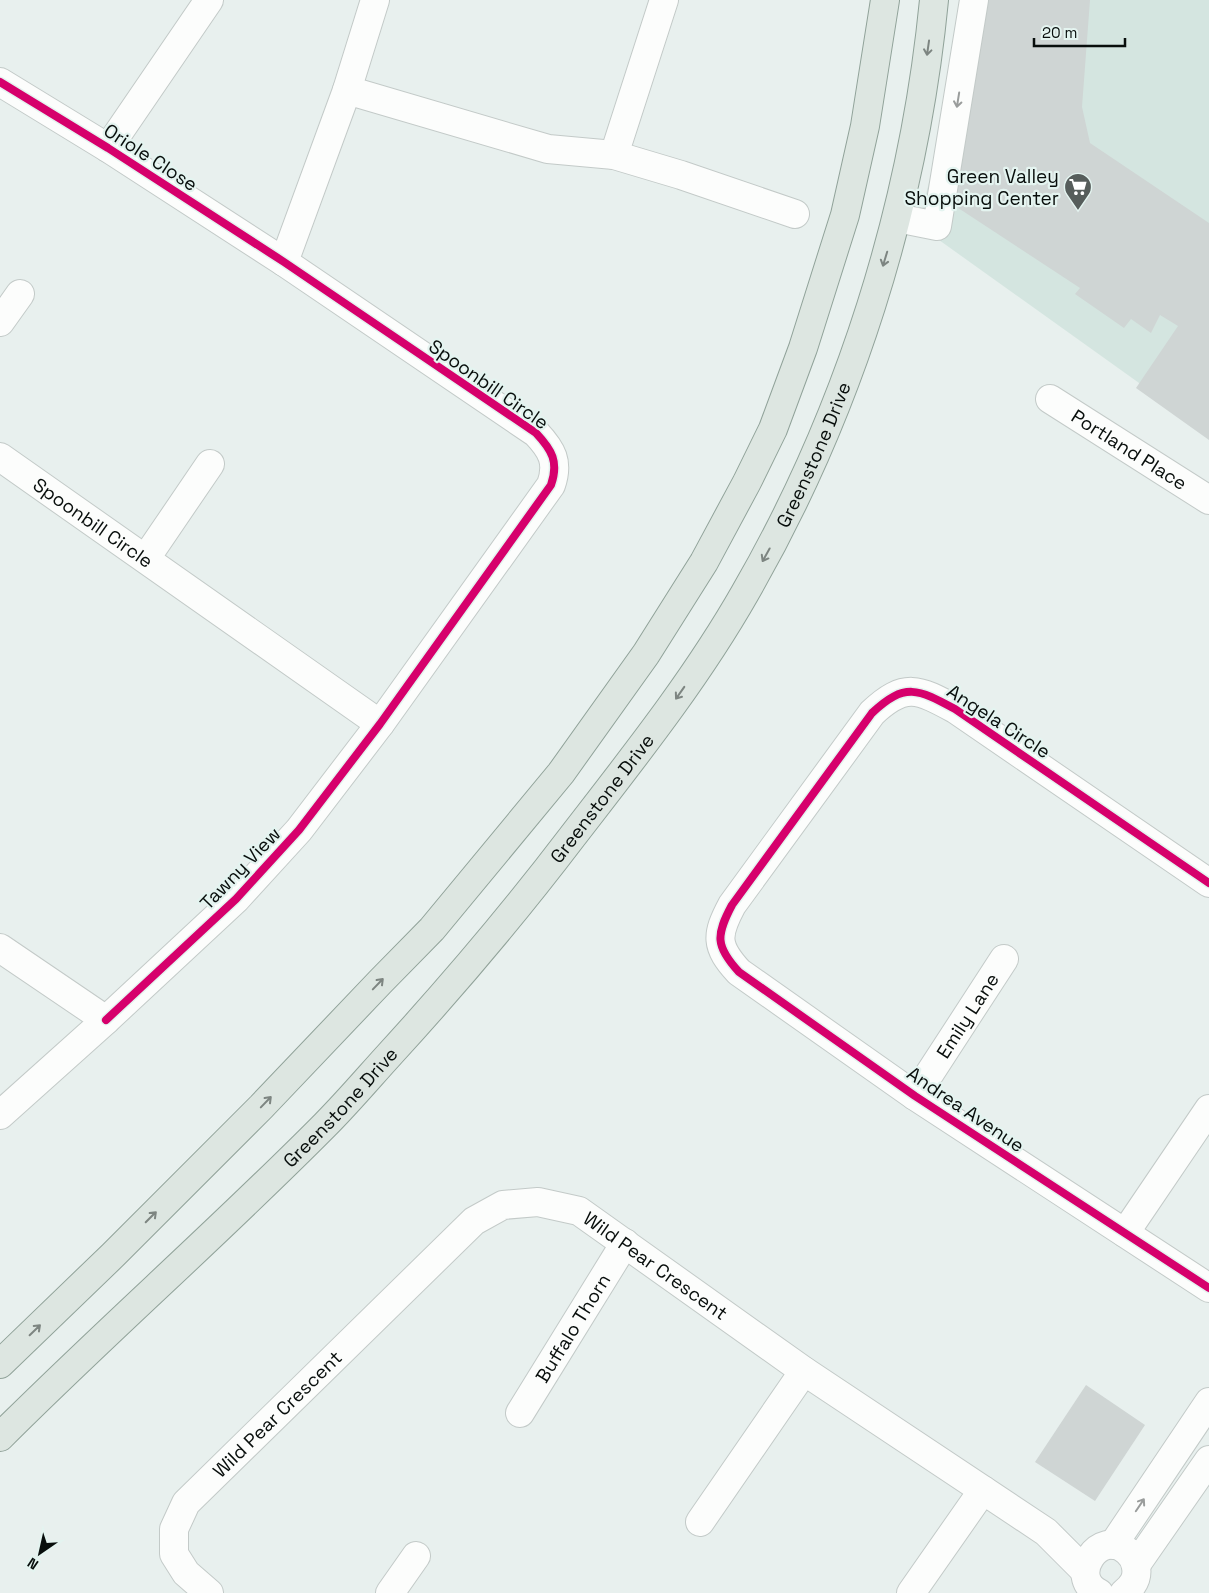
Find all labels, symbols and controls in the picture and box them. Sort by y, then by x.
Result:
scale bar [1034,15,1125,47]
text: 20 m [1042,23,1077,42]
one-way arrow [923,40,933,56]
one-way arrow [953,92,963,108]
street label: Oriole Close [99,118,202,197]
place label: Green Valley Shopping Center [904,164,1059,211]
supermarket icon: Green Valley Shopping Center [1063,172,1093,211]
one-way arrow [879,250,889,266]
street label: Spoonbill Circle [424,334,554,435]
street label: Greenstone Drive [771,378,857,532]
street label: Portland Place [1066,404,1192,496]
street label: Spoonbill Circle [28,472,158,574]
one-way arrow [761,547,770,562]
street label: Angela Circle [942,679,1055,764]
one-way arrow [675,685,685,699]
street label: Greenstone Drive [545,729,660,868]
street label: Tawny View [195,822,286,915]
street label: Emily Lane [931,968,1005,1063]
one-way arrow [372,978,384,990]
street label: Greenstone Drive [278,1042,403,1173]
street label: Andrea Avenue [902,1061,1029,1158]
one-way arrow [260,1095,272,1108]
street label: Wild Pear Crescent [578,1206,733,1326]
one-way arrow [145,1210,157,1223]
street label: Buffalo Thorn [530,1269,616,1387]
one-way arrow [29,1324,41,1336]
street label: Wild Pear Crescent [207,1345,347,1483]
one-way arrow [1135,1498,1145,1512]
north arrow [15,1528,65,1578]
text: N [24,1554,42,1574]

